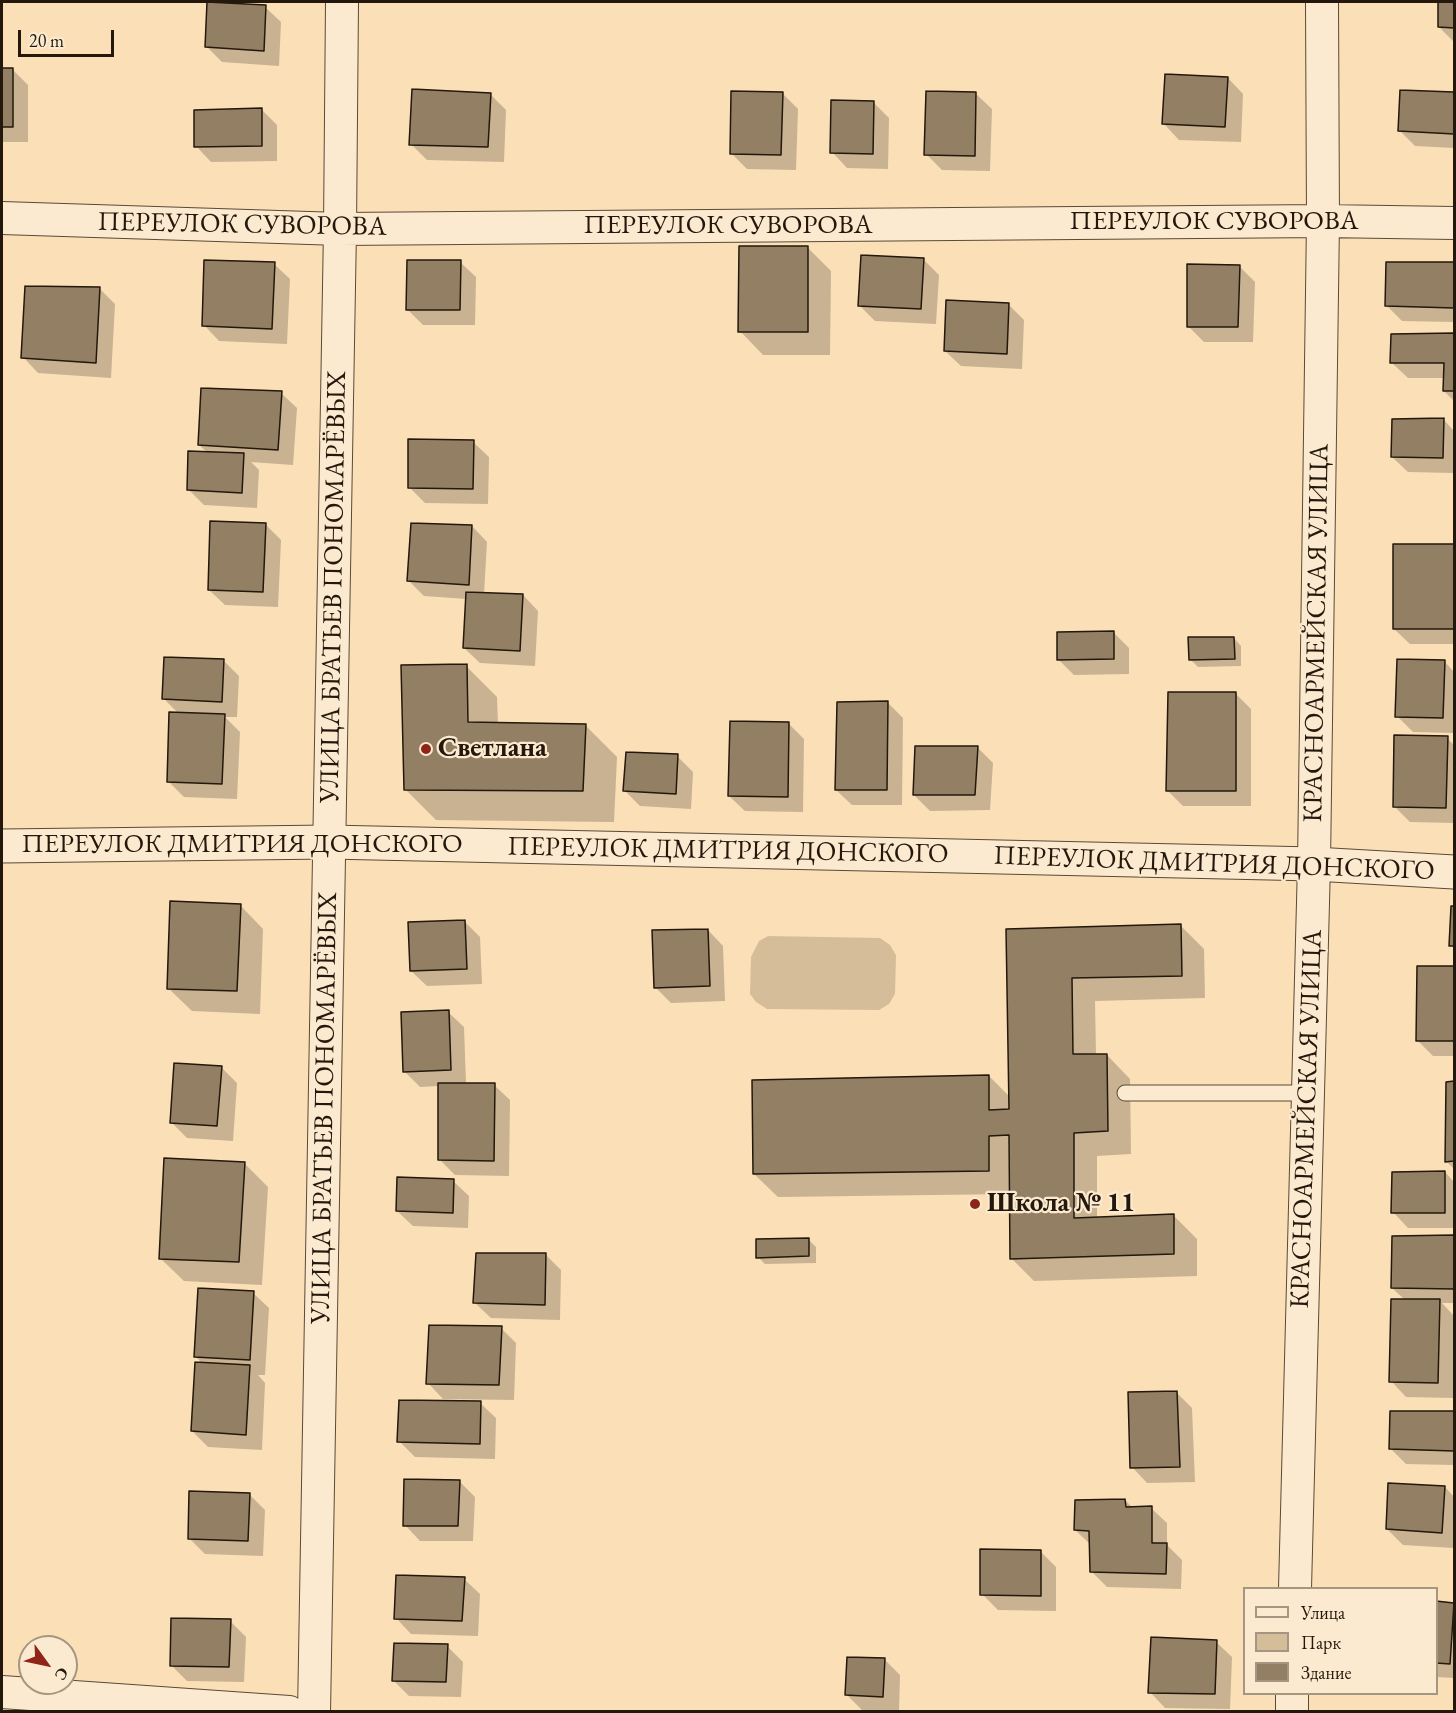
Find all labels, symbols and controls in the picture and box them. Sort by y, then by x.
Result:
scale bar [21,18,117,56]
text: 20 m [29,29,64,52]
street label: ПЕРЕУЛОК СУВОРОВА [97,206,387,244]
street label: ПЕРЕУЛОК СУВОРОВА [1070,206,1358,238]
street label: ПЕРЕУЛОК СУВОРОВА [584,210,872,242]
street label: УЛИЦА БРАТЬЕВ ПОНОМАРЁВЫХ [314,371,354,803]
street label: КРАСНОАРМЕЙСКАЯ УЛИЦА [1297,443,1337,823]
place label: Светлана [438,733,547,765]
marker: Светлана [419,742,433,756]
street label: ПЕРЕУЛОК ДМИТРИЯ ДОНСКОГО [21,829,463,861]
street label: ПЕРЕУЛОК ДМИТРИЯ ДОНСКОГО [507,831,949,871]
street label: ПЕРЕУЛОК ДМИТРИЯ ДОНСКОГО [993,840,1435,888]
street label: УЛИЦА БРАТЬЕВ ПОНОМАРЁВЫХ [305,892,345,1324]
street label: КРАСНОАРМЕЙСКАЯ УЛИЦА [1284,929,1330,1309]
place label: Школа № 11 [987,1188,1135,1220]
marker: Школа № 11 [968,1197,982,1211]
legend [1243,1587,1438,1695]
text: Улица [1301,1601,1345,1624]
text: Парк [1301,1631,1341,1654]
north arrow [18,1635,78,1695]
text: Здание [1301,1661,1351,1684]
text: С [50,1663,74,1684]

